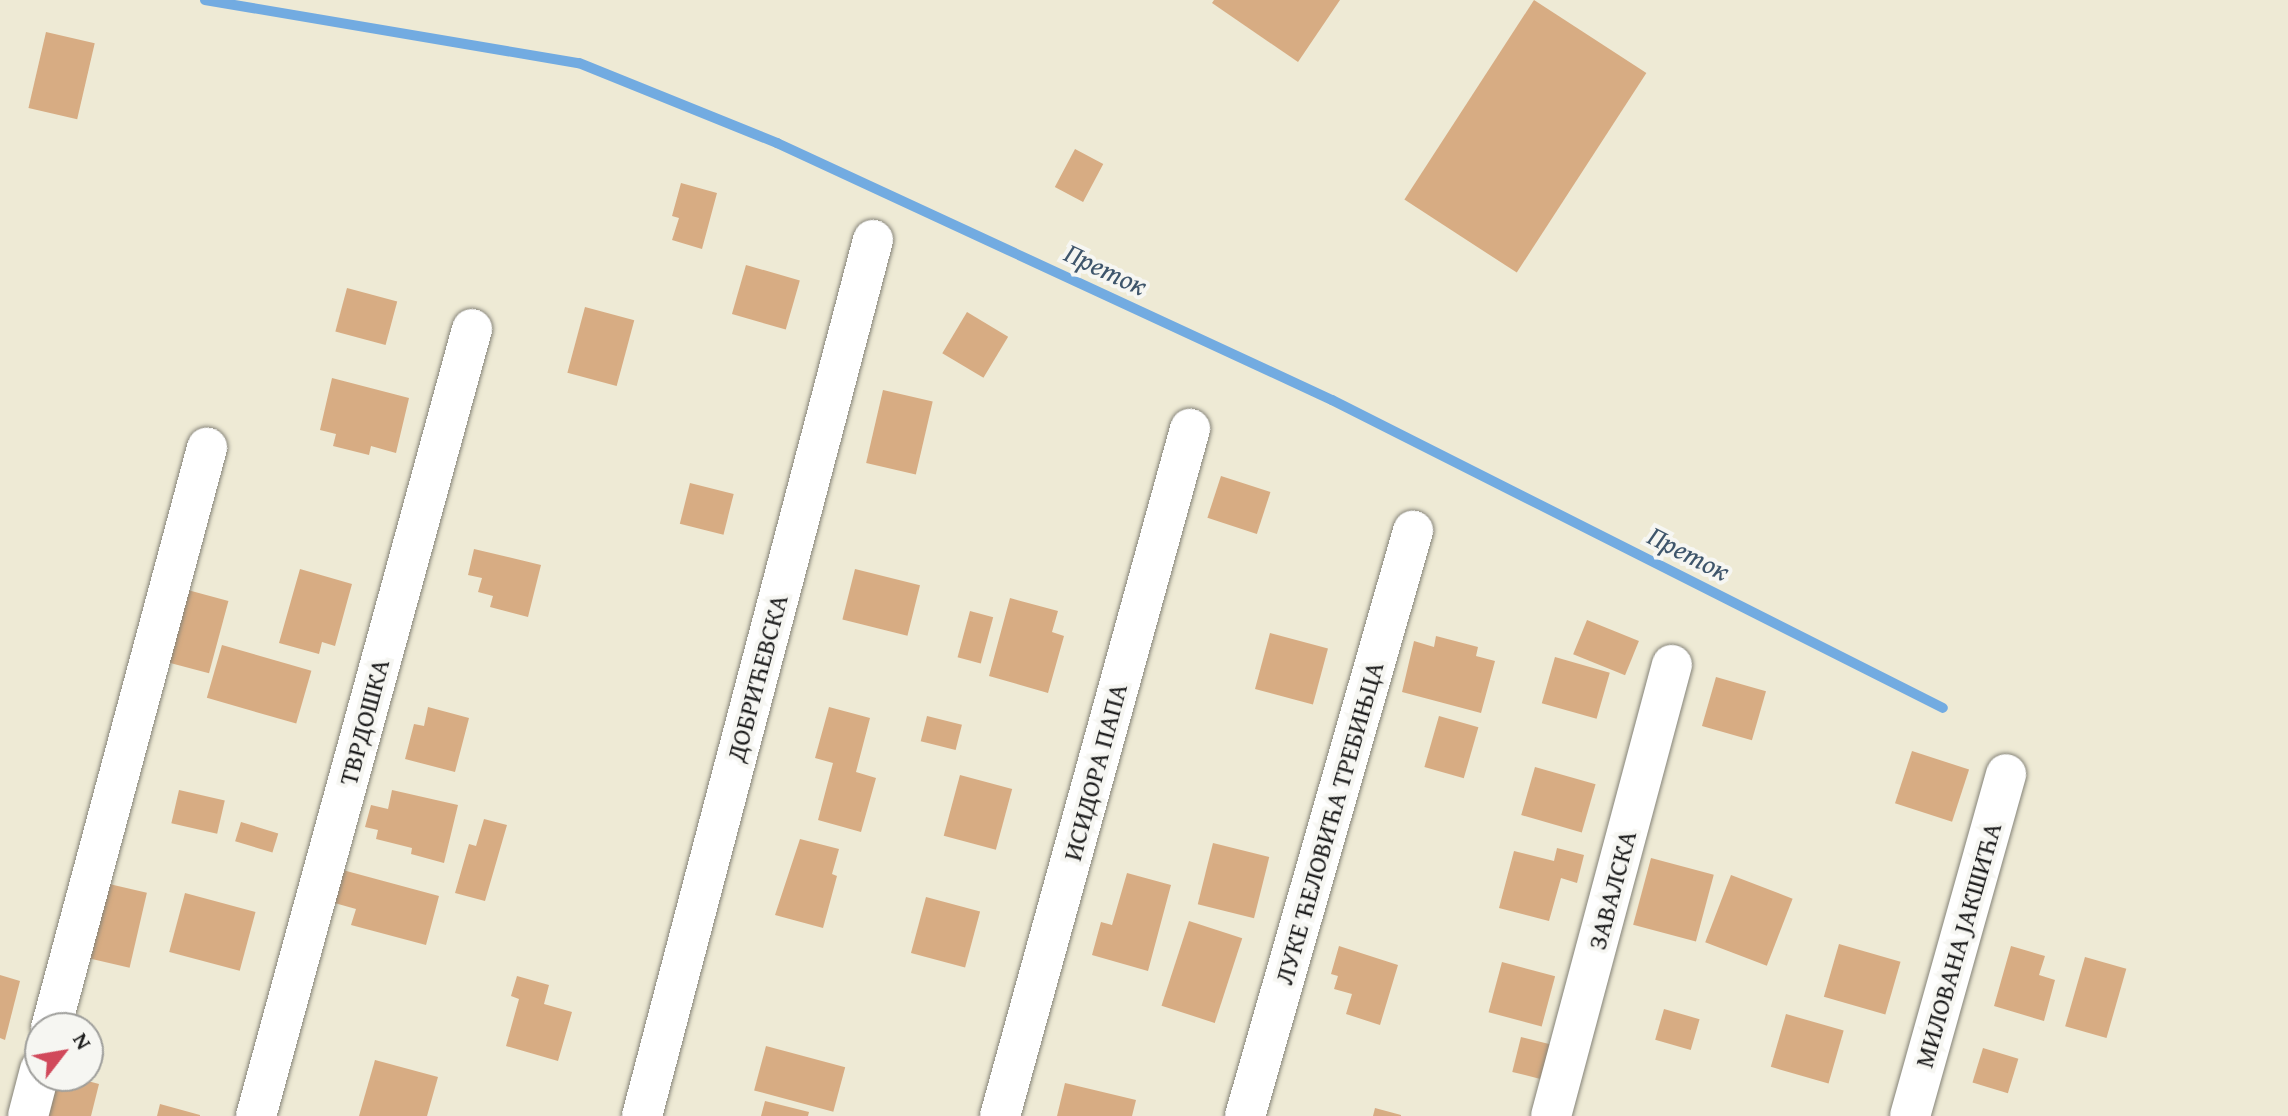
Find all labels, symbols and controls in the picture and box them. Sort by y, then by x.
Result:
water label: Преток [1059,235,1153,303]
water label: Преток [1642,518,1736,588]
street label: ДОБРИЋЕВСКА [720,591,794,765]
street label: ТВРДОШКА [332,656,396,788]
street label: ЛУКЕ ЋЕЛОВИЋА ТРЕБИЊЦА [1268,658,1390,988]
street label: ИСИДОРА ПАПА [1056,680,1134,864]
street label: МИЛОВАНА ЈАКШИЋА [1908,819,2008,1071]
street label: ЗАВАЛСКА [1581,827,1643,953]
north arrow [24,1012,104,1092]
text: N [65,1026,100,1055]

